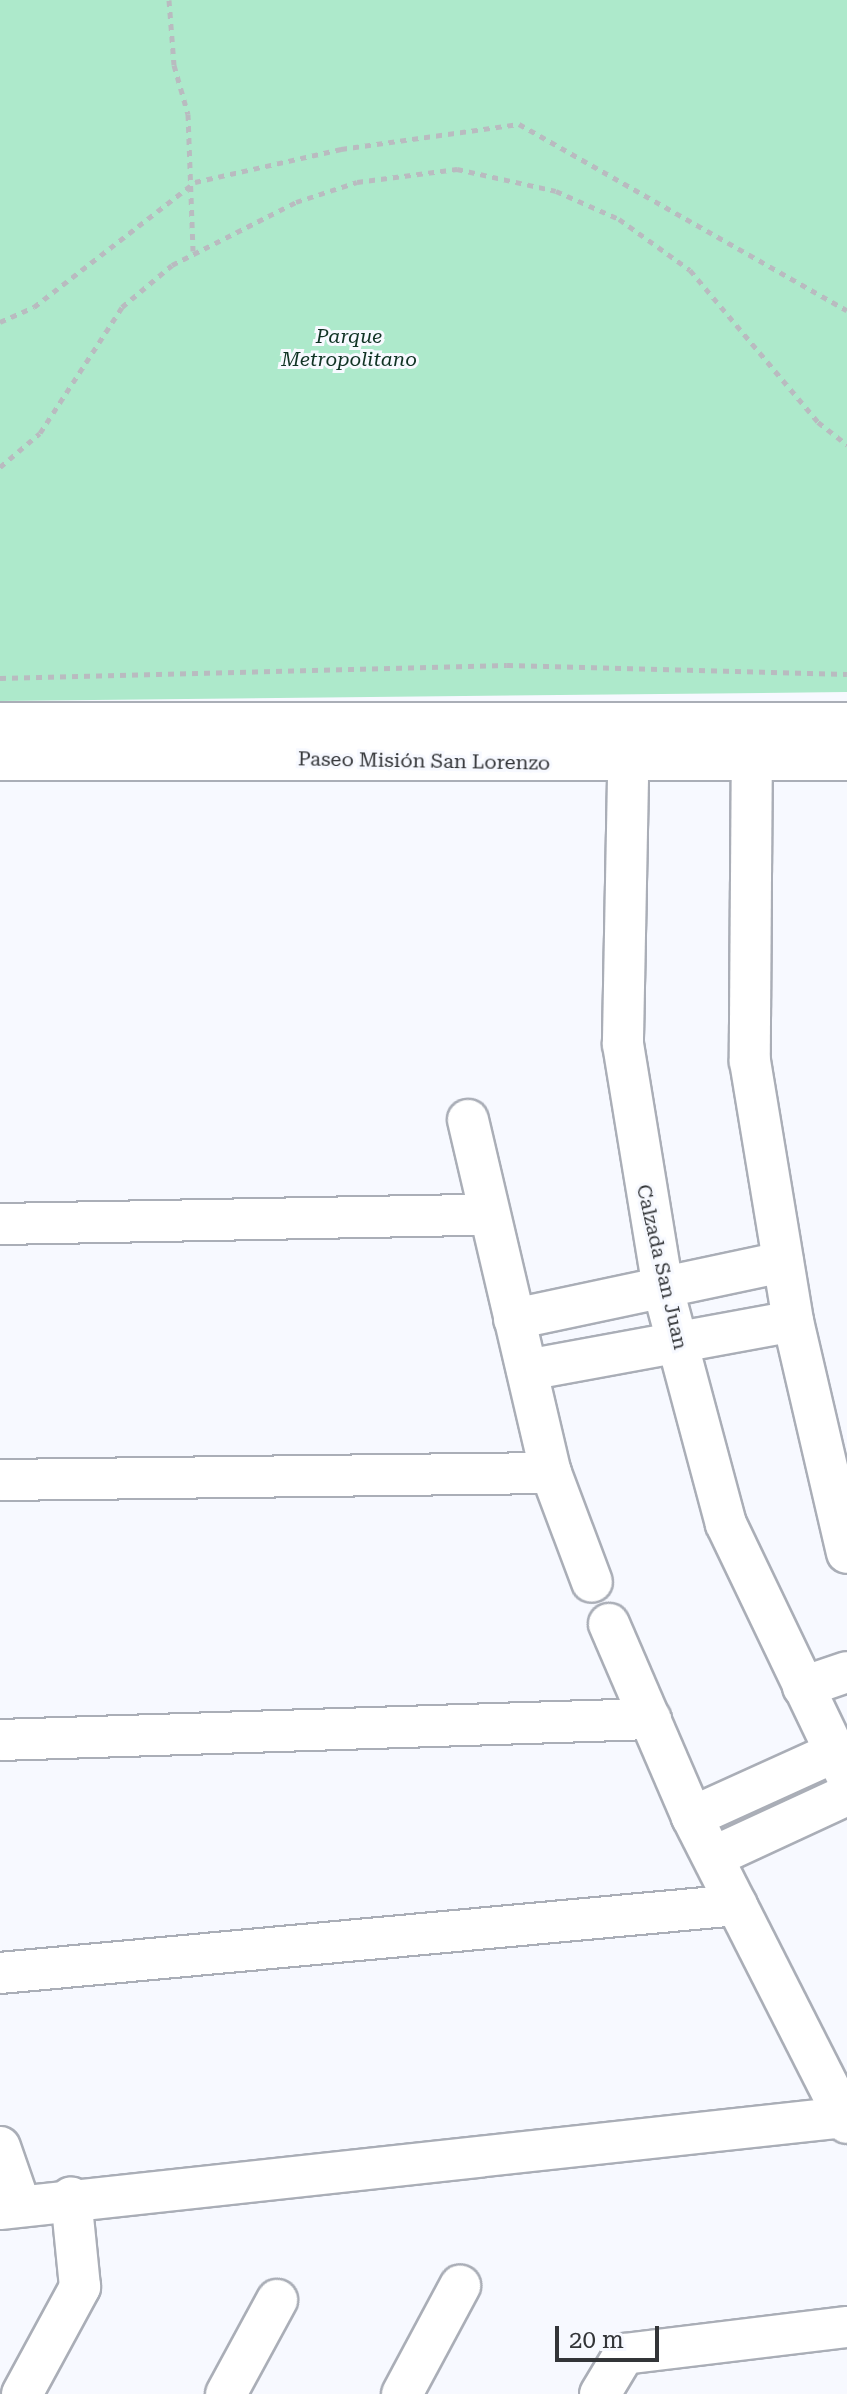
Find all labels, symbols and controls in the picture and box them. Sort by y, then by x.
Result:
park label: Parque Metropolitano [281,325,417,372]
street label: Paseo Misión San Lorenzo [298,747,550,775]
street label: Calzada San Juan [631,1182,693,1352]
scale bar [559,2310,663,2360]
text: 20 m [569,2326,624,2354]

